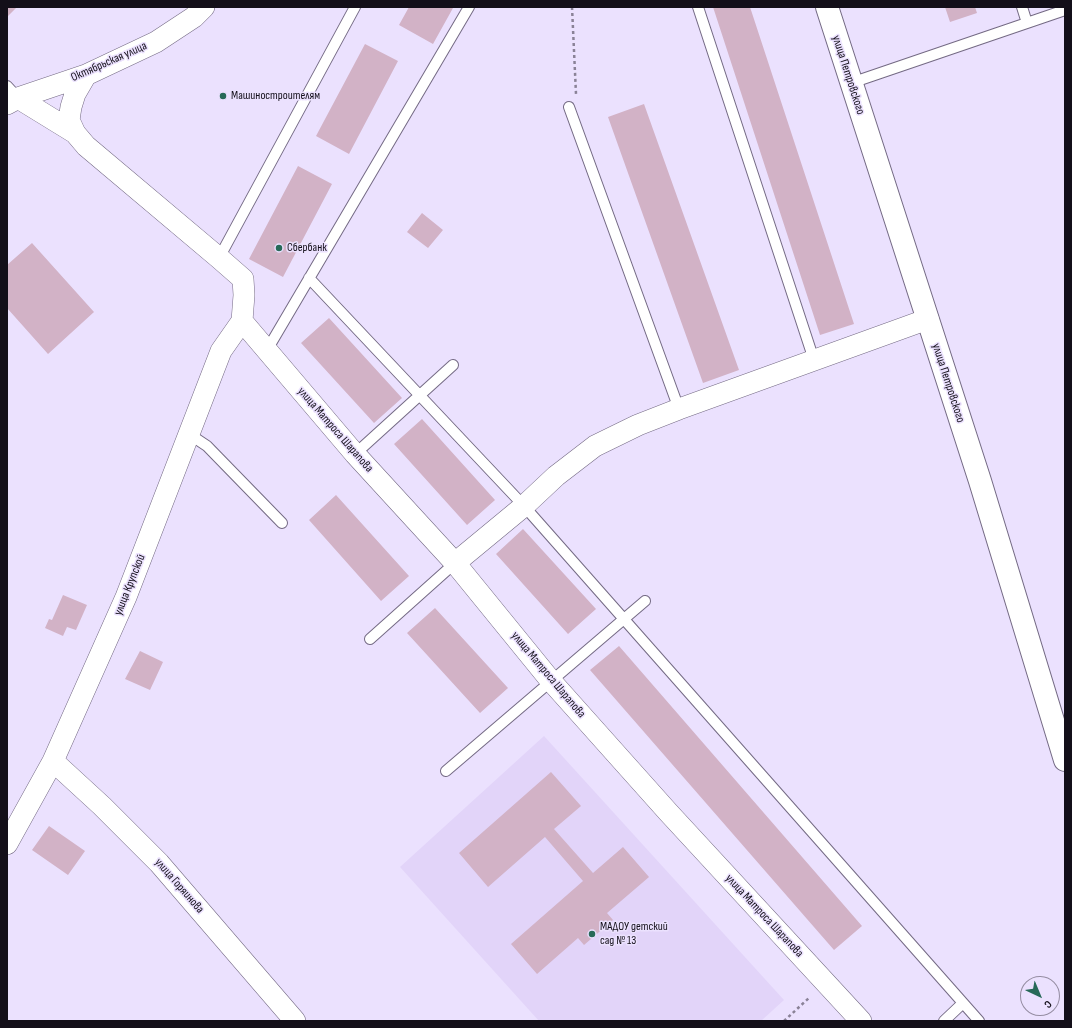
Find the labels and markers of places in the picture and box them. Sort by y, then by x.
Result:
place label: Машиностроителям [231,89,320,103]
marker: Машиностроителям [218,91,228,101]
place label: Сбербанк [287,241,327,255]
marker: Сбербанк [274,243,284,253]
place label: МАДОУ детский сад № 13 [600,920,668,948]
marker: МАДОУ детский сад № 13 [587,929,597,939]

